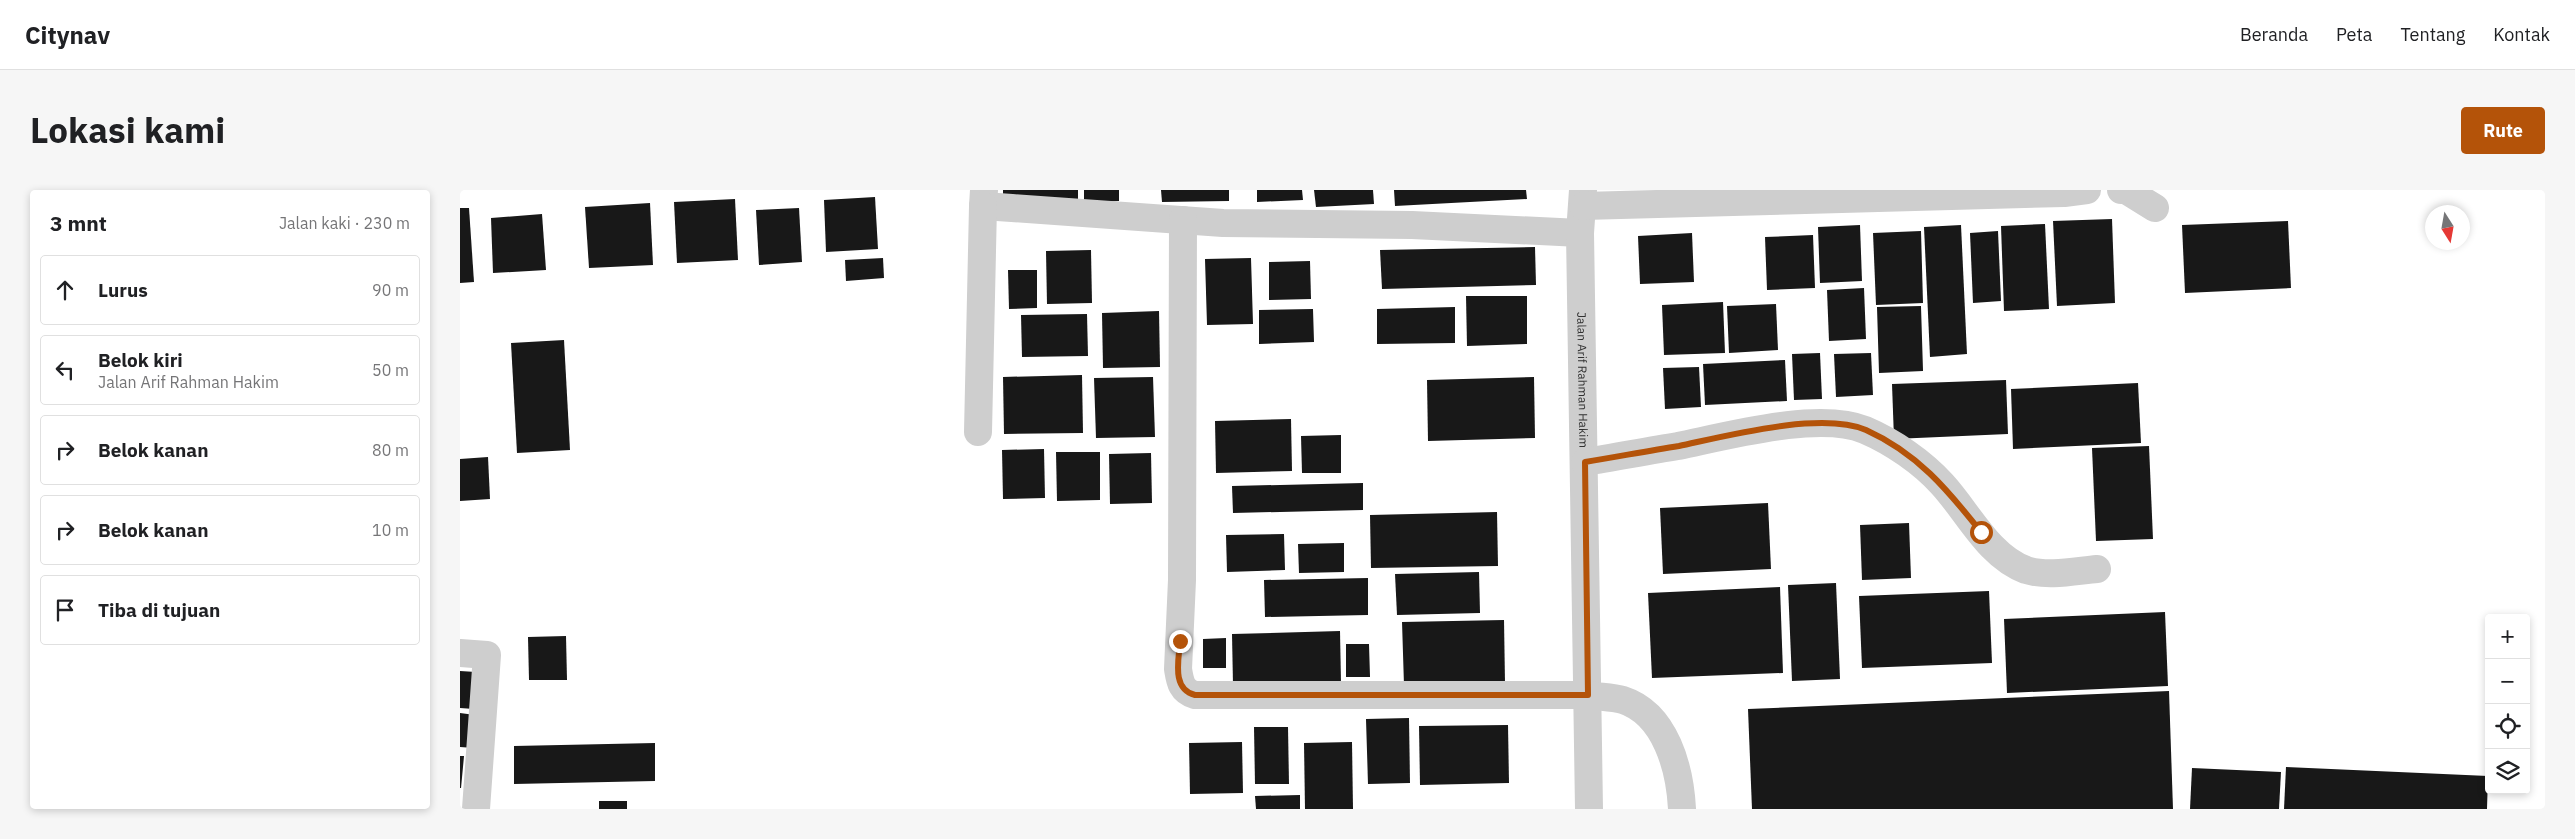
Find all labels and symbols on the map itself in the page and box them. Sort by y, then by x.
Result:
north arrow [2425,205,2470,250]
street label: Jalan Arif Rahman Hakim [1574,312,1591,448]
route start [1970,521,1993,544]
route end [1169,630,1192,653]

